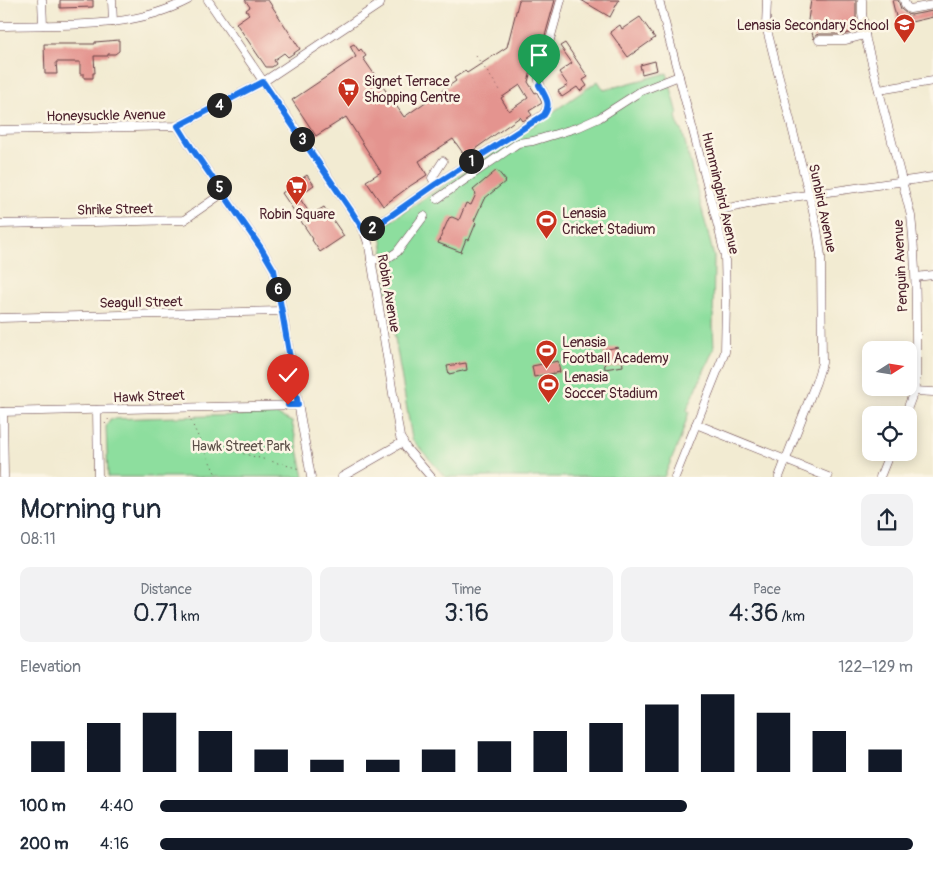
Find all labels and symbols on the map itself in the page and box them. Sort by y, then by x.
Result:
school or university icon: Lenasia Secondary School [893,13,917,44]
place label: Lenasia Secondary School [737,17,889,34]
pin [518,34,560,85]
place label: Signet Terrace Shopping Centre [364,73,460,106]
supermarket icon: Signet Terrace Shopping Centre [336,77,360,108]
pin: 4 [206,92,232,118]
street label: Honeysuckle Avenue [46,106,166,125]
pin: 3 [290,126,314,152]
street label: Hummingbird Avenue [698,130,743,256]
pin: 1 [458,148,484,174]
street label: Sunbird Avenue [805,162,840,254]
pin: 5 [206,174,232,200]
supermarket icon: Robin Square [285,174,309,205]
street label: Shrike Street [77,200,153,219]
place label: Lenasia Cricket Stadium [562,205,655,238]
place label: Robin Square [259,206,335,223]
sports icon: Lenasia Cricket Stadium [534,209,558,240]
pin: 2 [360,216,384,240]
street label: Penguin Avenue [890,219,911,313]
street label: Robin Avenue [373,253,404,333]
pin: 6 [266,276,290,302]
street label: Seagull Street [99,293,183,312]
place label: Lenasia Football Academy [562,334,668,367]
sports icon: Lenasia Football Academy [534,338,558,369]
north arrow [862,341,918,396]
pin [267,354,309,405]
place label: Lenasia Soccer Stadium [564,369,658,402]
sports icon: Lenasia Soccer Stadium [536,373,560,404]
street label: Hawk Street [113,387,185,406]
park label: Hawk Street Park [191,438,291,455]

